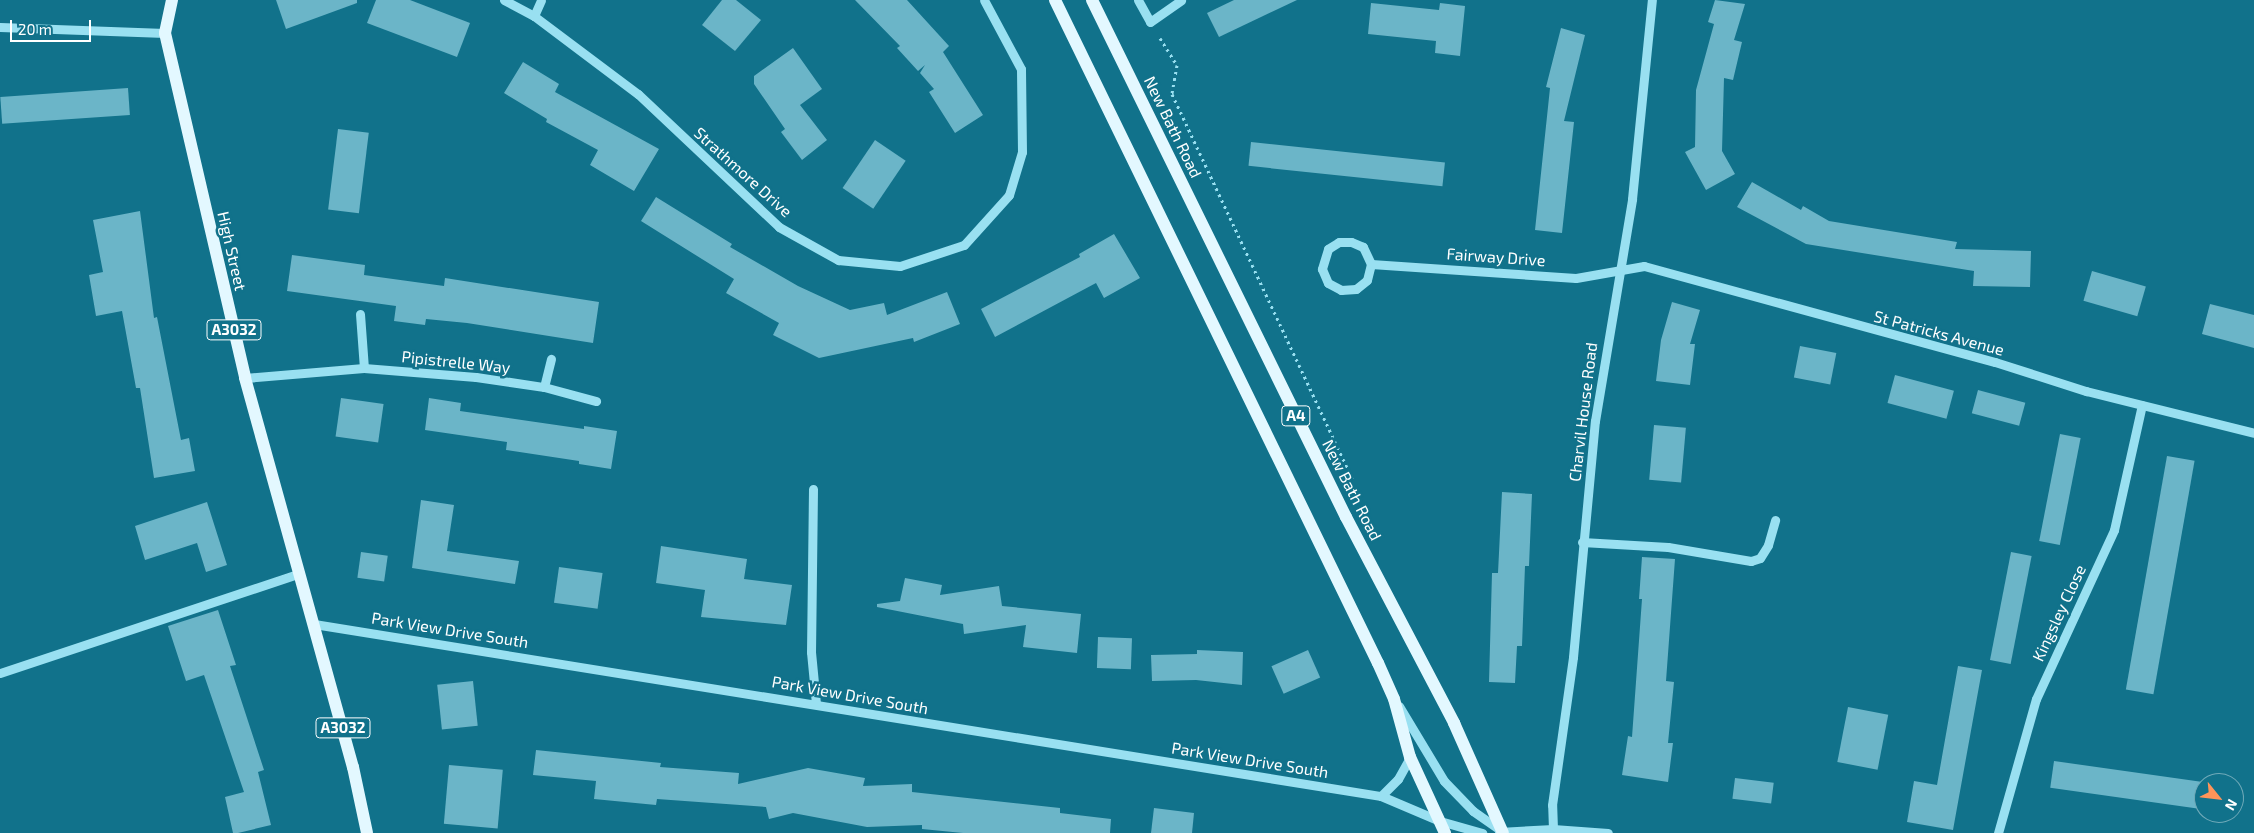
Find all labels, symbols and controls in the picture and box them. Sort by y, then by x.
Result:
scale bar [12,10,94,42]
text: 20 m [18,20,52,38]
street label: New Bath Road [1140,73,1206,181]
street label: Strathmore Drive [690,123,796,221]
street label: High Street [214,209,250,293]
street label: Fairway Drive [1446,244,1546,270]
street label: St Patricks Avenue [1872,306,2006,360]
road number: A3032 [206,318,262,342]
street label: Charvil House Road [1565,341,1601,483]
street label: Pipistrelle Way [401,347,511,377]
road number: A4 [1281,404,1311,428]
street label: New Bath Road [1318,436,1386,544]
street label: Kingsley Close [2028,561,2090,665]
street label: Park View Drive South [370,608,530,652]
street label: Park View Drive South [770,672,930,718]
road number: A3032 [316,716,370,740]
street label: Park View Drive South [1170,738,1330,782]
north arrow [2194,773,2244,823]
text: N [2222,796,2242,814]

